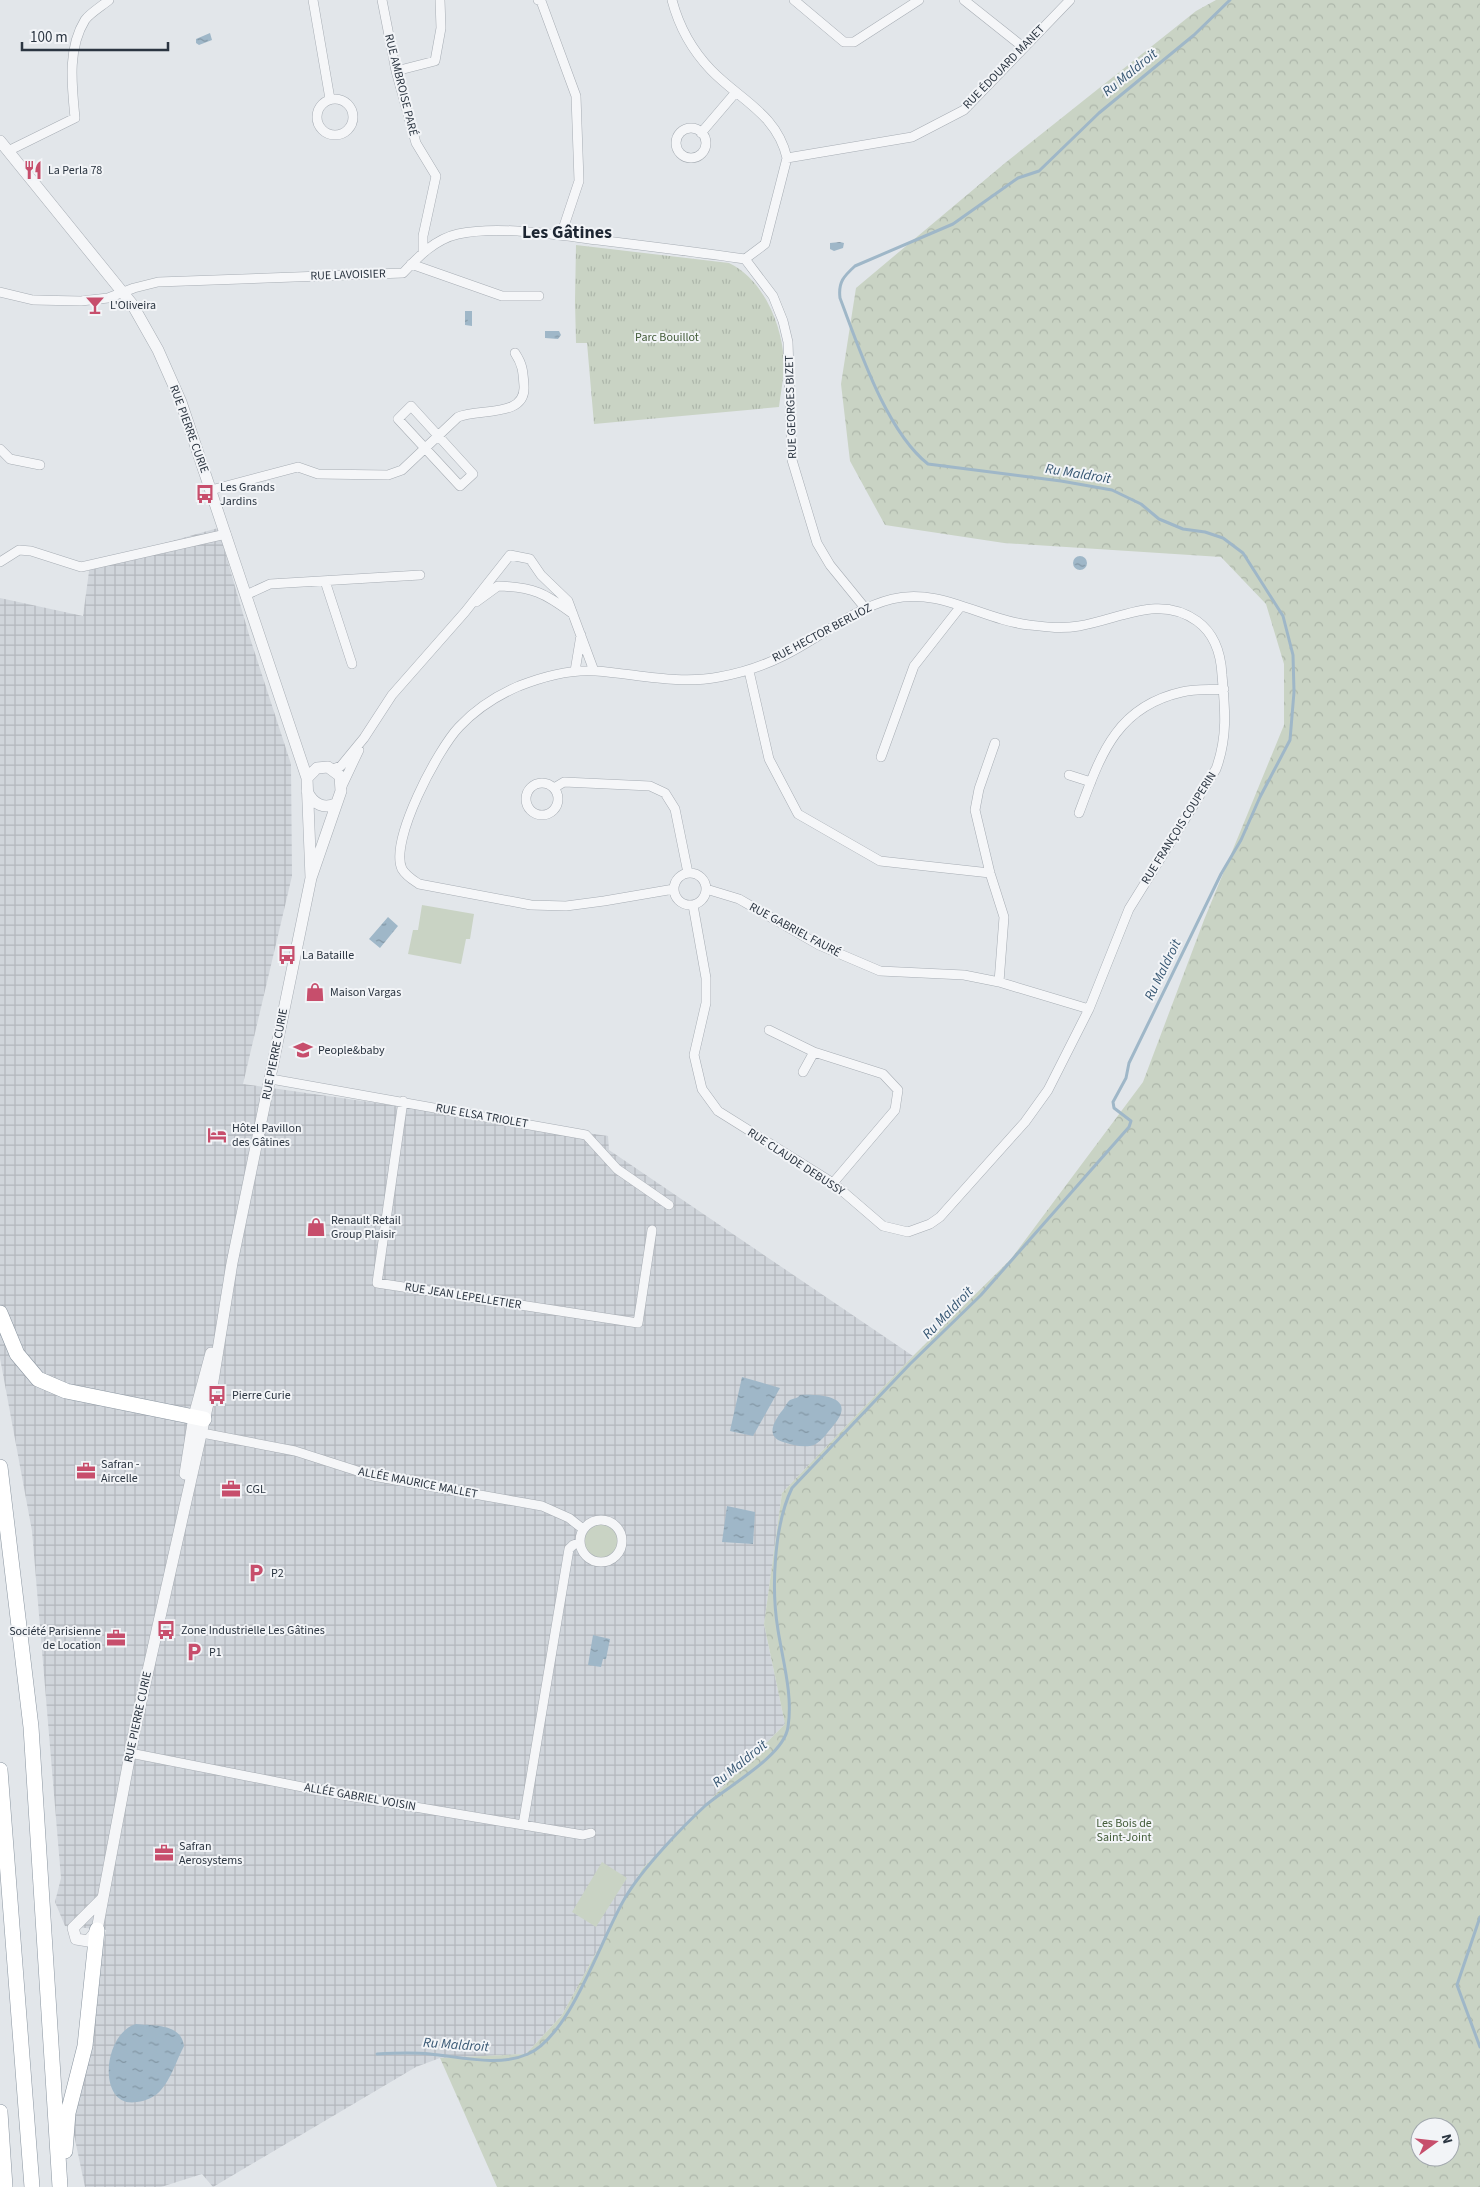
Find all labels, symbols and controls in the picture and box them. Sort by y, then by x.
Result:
scale bar [22,20,169,52]
street label: RUE ÉDOUARD MANET [959,21,1049,113]
text: 100 m [30,27,68,48]
street label: RUE AMBROISE PARÉ [380,32,422,138]
water label: Ru Maldroit [1098,44,1162,102]
restaurant icon: La Perla 78 [22,159,44,181]
place label: La Perla 78 [48,162,102,179]
district label: Les Gâtines [522,220,612,245]
street label: RUE LAVOISIER [310,265,386,285]
bar icon: L'Oliveira [84,294,106,316]
place label: L'Oliveira [110,297,156,314]
park label: Parc Bouillot [635,329,699,346]
street label: RUE GEORGES BIZET [781,354,801,459]
street label: RUE PIERRE CURIE [165,383,213,475]
water label: Ru Maldroit [1044,459,1113,489]
place label: Les Grands Jardins [220,479,275,510]
bus stop icon: Les Grands Jardins [194,483,216,505]
street label: RUE HECTOR BERLIOZ [769,599,875,667]
street label: RUE FRANÇOIS COUPERIN [1137,768,1221,888]
street label: RUE GABRIEL FAURÉ [746,899,844,961]
water label: Ru Maldroit [1140,936,1187,1004]
bus stop icon: La Bataille [276,944,298,966]
place label: La Bataille [302,947,354,964]
shop icon: Maison Vargas [304,981,326,1003]
place label: Maison Vargas [330,984,401,1001]
street label: RUE PIERRE CURIE [258,1007,292,1101]
school or university icon: People&baby [292,1039,314,1061]
place label: People&baby [318,1042,385,1059]
street label: RUE ELSA TRIOLET [434,1100,530,1133]
place label: Hôtel Pavillon des Gâtines [232,1120,302,1151]
hotel icon: Hôtel Pavillon des Gâtines [206,1124,228,1146]
street label: RUE CLAUDE DEBUSSY [744,1124,848,1200]
place label: Renault Retail Group Plaisir [331,1212,401,1243]
shop icon: Renault Retail Group Plaisir [305,1216,327,1238]
street label: RUE JEAN LEPELLETIER [403,1278,523,1314]
water label: Ru Maldroit [918,1282,978,1344]
bus stop icon: Pierre Curie [206,1384,228,1406]
place label: Pierre Curie [232,1387,291,1404]
place label: Safran - Aircelle [101,1456,140,1487]
office icon: Safran - Aircelle [75,1460,97,1482]
street label: ALLÉE MAURICE MALLET [357,1463,480,1503]
office icon: CGL [220,1478,242,1500]
place label: CGL [246,1481,266,1498]
parking icon: P2 [245,1562,267,1584]
place label: P2 [271,1565,284,1582]
bus stop icon: Zone Industrielle Les Gâtines [155,1619,177,1641]
place label: Zone Industrielle Les Gâtines [181,1622,325,1639]
place label: Société Parisienne de Location [9,1623,101,1654]
office icon: Société Parisienne de Location [105,1627,127,1649]
parking icon: P1 [183,1641,205,1663]
place label: P1 [209,1644,222,1661]
street label: RUE PIERRE CURIE [120,1670,156,1764]
water label: Ru Maldroit [708,1735,772,1793]
street label: ALLÉE GABRIEL VOISIN [303,1779,417,1815]
park label: Les Bois de Saint-Joint [1096,1815,1152,1846]
place label: Safran Aerosystems [179,1838,242,1869]
office icon: Safran Aerosystems [153,1842,175,1864]
water label: Ru Maldroit [422,2033,490,2057]
north arrow [1410,2117,1460,2167]
text: N [1436,2132,1457,2146]

